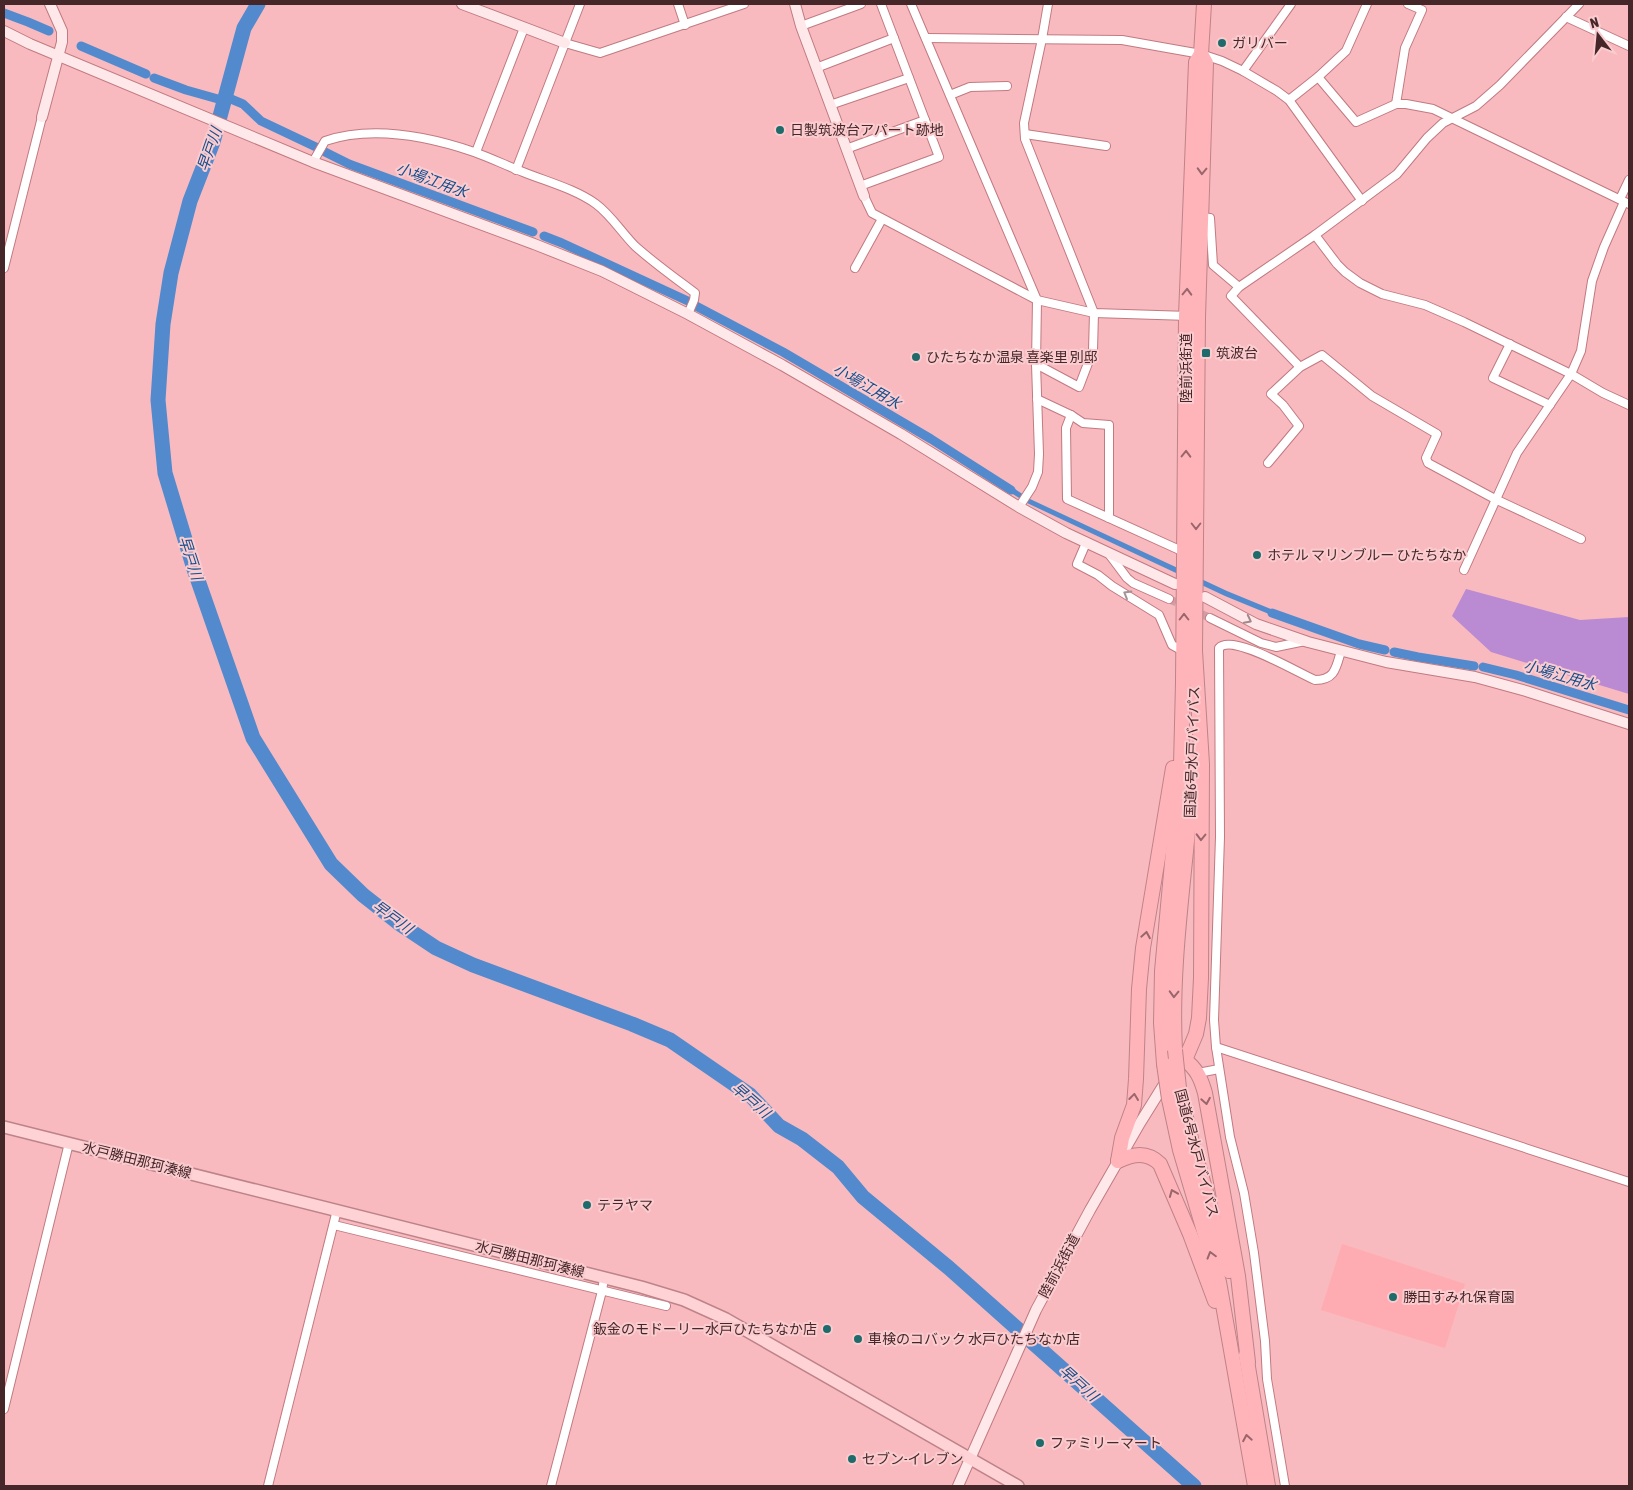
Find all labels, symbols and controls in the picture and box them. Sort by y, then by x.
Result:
north arrow [1573,10,1623,60]
text: N [1588,14,1601,31]
place label: ガリバー [1232,35,1288,51]
marker: ガリバー [1216,37,1228,49]
place label: 日製筑波台アパート跡地 [790,122,944,138]
water label: 早戸川 [194,123,225,173]
marker: 日製筑波台アパート跡地 [774,124,786,136]
water label: 小場江用水 [394,159,472,201]
one-way arrow [1197,168,1207,176]
one-way arrow [1182,287,1192,295]
street label: 陸前浜街道 [1178,333,1194,403]
place label: 筑波台 [1216,345,1258,361]
marker: 筑波台 [1200,347,1212,359]
place label: ひたちなか温泉 喜楽里 別邸 [926,349,1098,365]
marker: ひたちなか温泉 喜楽里 別邸 [910,351,922,363]
water label: 小場江用水 [830,360,905,413]
one-way arrow [1180,450,1191,458]
one-way arrow [1191,523,1201,531]
water label: 早戸川 [176,534,207,584]
place label: ホテル マリンブルー ひたちなか [1267,547,1466,563]
marker: ホテル マリンブルー ひたちなか [1251,549,1263,561]
one-way arrow [1123,591,1132,601]
one-way arrow [1178,612,1189,620]
one-way arrow [1243,614,1252,624]
water label: 小場江用水 [1522,656,1600,694]
street label: 国道6号水戸バイパス [1182,686,1202,818]
one-way arrow [1196,834,1206,841]
water label: 早戸川 [370,897,418,938]
one-way arrow [1140,931,1150,940]
one-way arrow [1169,990,1180,998]
water label: 早戸川 [728,1079,775,1122]
street label: 国道6号水戸バイパス [1172,1087,1222,1219]
one-way arrow [1128,1093,1139,1101]
one-way arrow [1201,1097,1211,1106]
street label: 水戸勝田那珂湊線 [81,1139,193,1181]
one-way arrow [1169,1189,1180,1198]
place label: テラヤマ [597,1197,653,1213]
marker: テラヤマ [581,1199,593,1211]
street label: 陸前浜街道 [1036,1231,1082,1301]
street label: 水戸勝田那珂湊線 [474,1238,586,1280]
one-way arrow [1206,1251,1217,1259]
place label: 勝田すみれ保育園 [1403,1289,1515,1305]
marker: 勝田すみれ保育園 [1387,1291,1399,1303]
place label: 鈑金のモドーリー水戸ひたちなか店 [593,1321,817,1337]
marker: 鈑金のモドーリー水戸ひたちなか店 [821,1323,833,1335]
place label: 車検のコバック 水戸ひたちなか店 [868,1331,1080,1347]
marker: 車検のコバック 水戸ひたちなか店 [852,1333,864,1345]
water label: 早戸川 [1057,1362,1103,1406]
one-way arrow [1242,1434,1252,1443]
place label: ファミリーマート [1050,1435,1162,1451]
marker: ファミリーマート [1034,1437,1046,1449]
place label: セブン-イレブン [862,1451,964,1467]
marker: セブン-イレブン [846,1453,858,1465]

